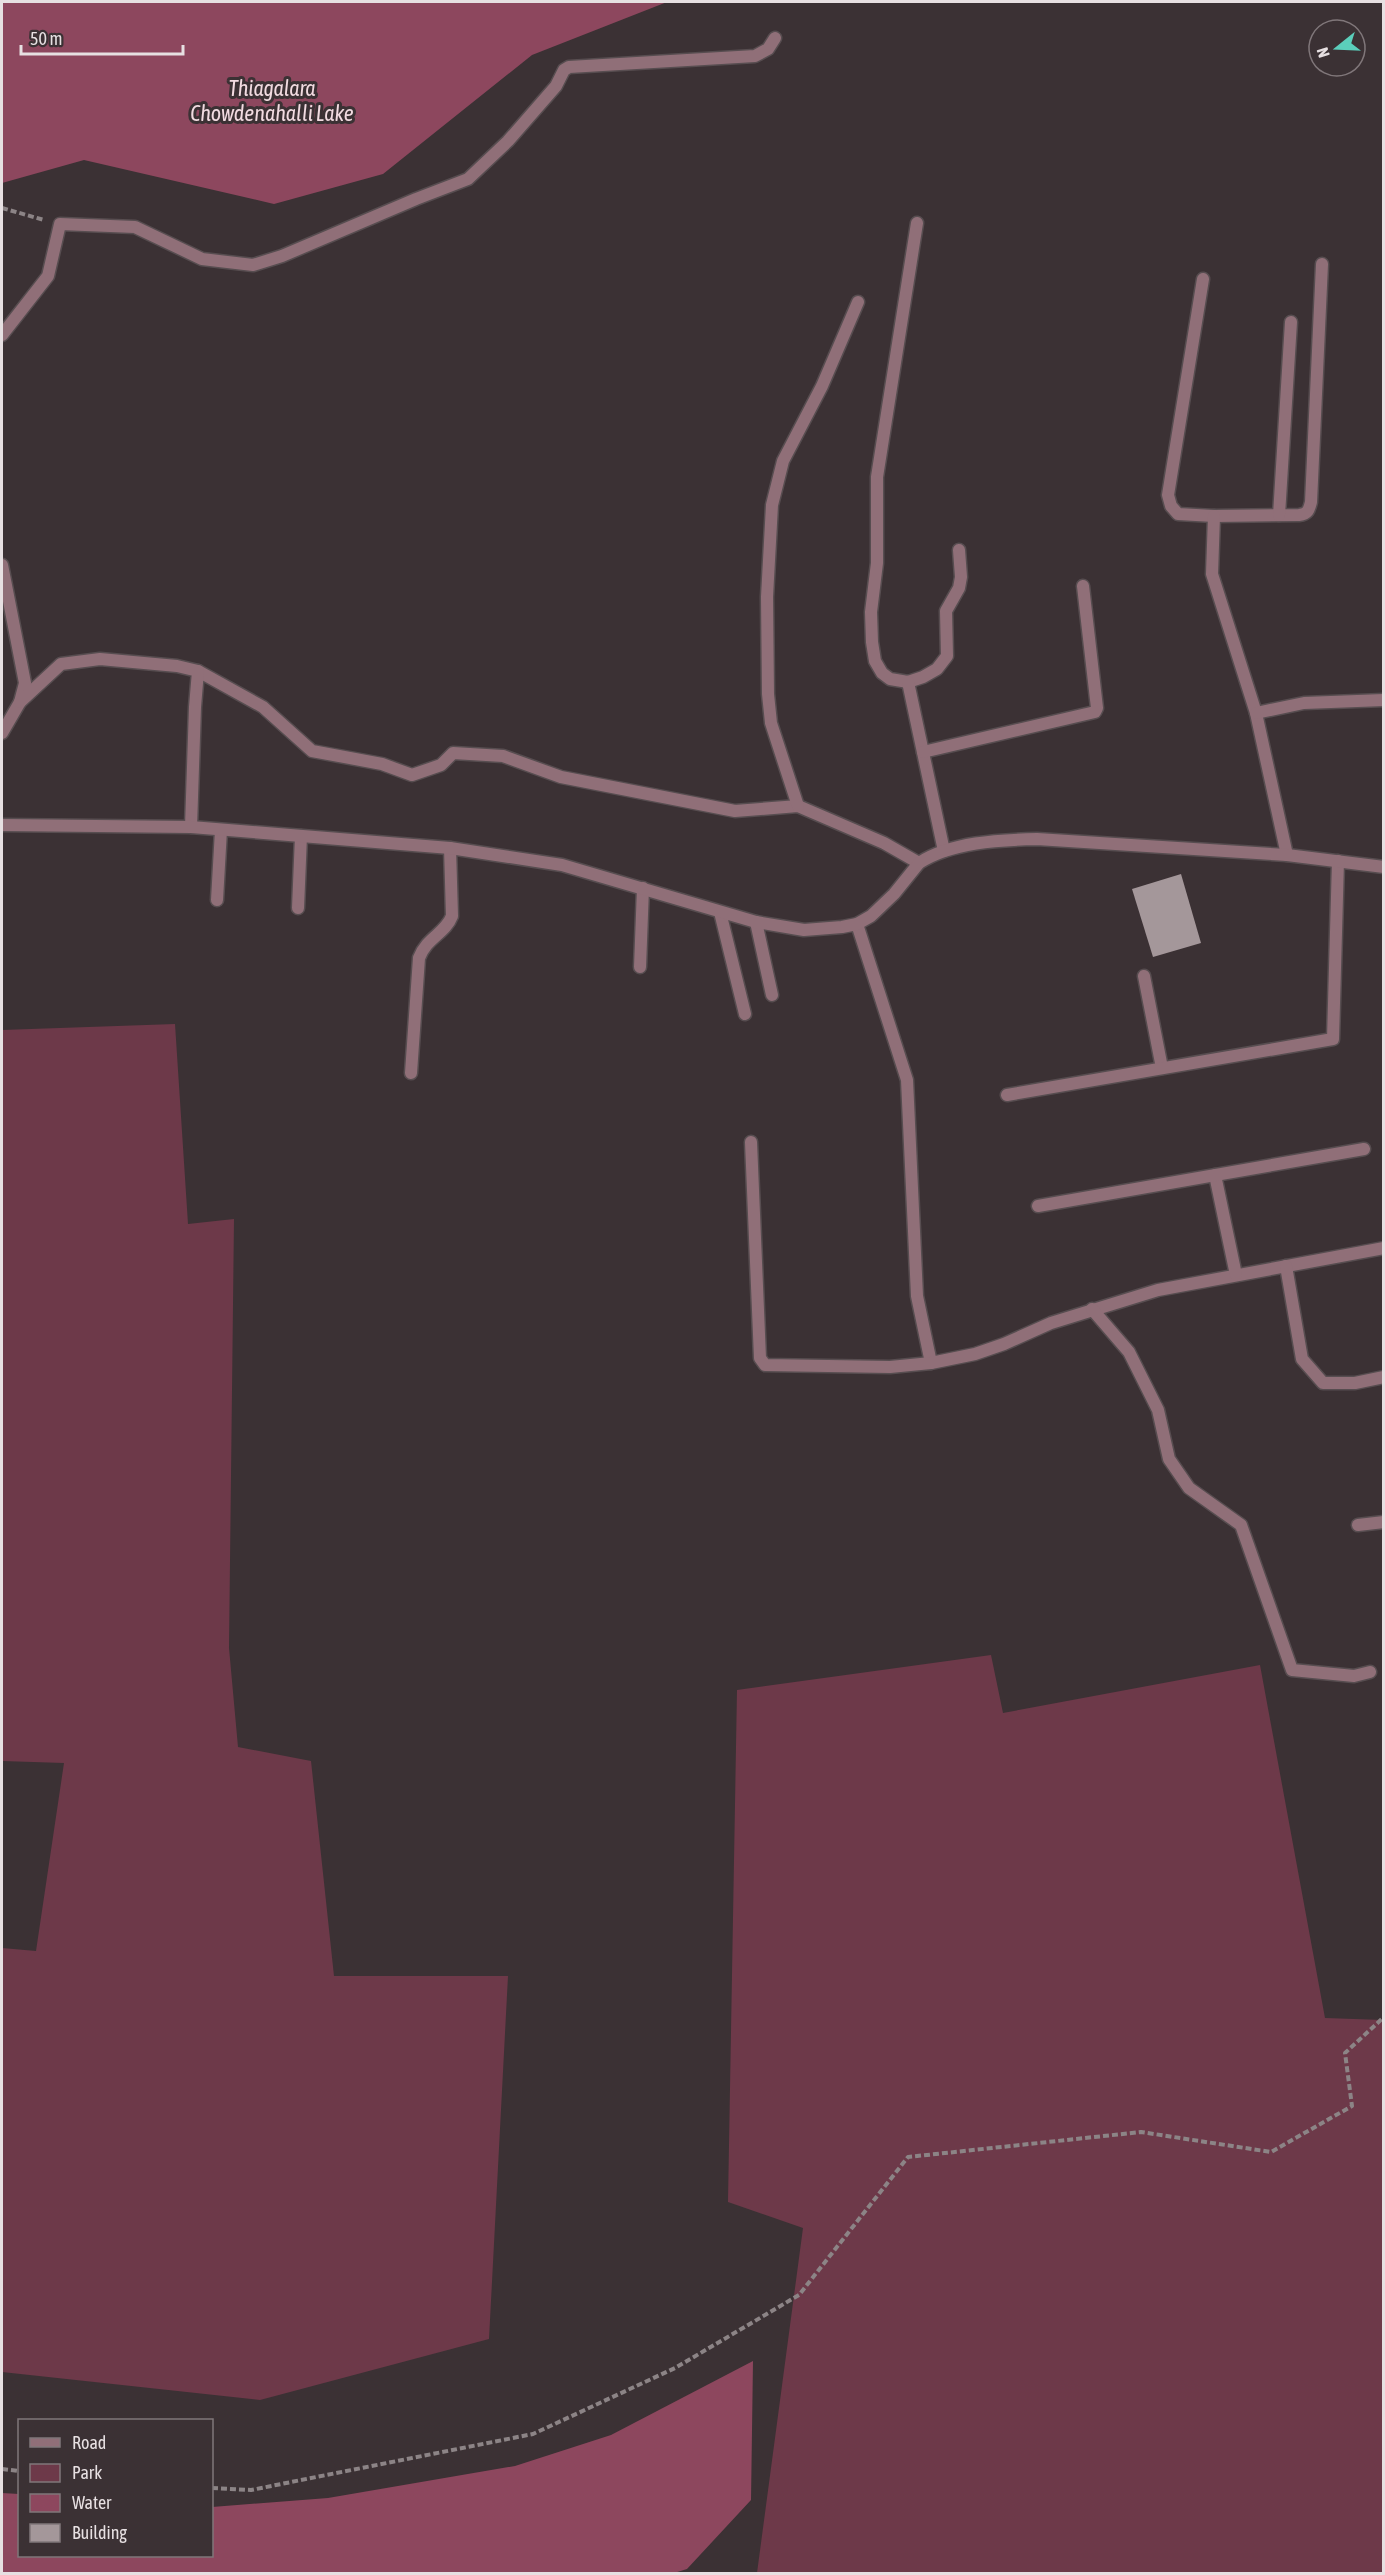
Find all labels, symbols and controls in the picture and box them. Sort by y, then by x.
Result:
scale bar [21,18,183,56]
north arrow [1307,18,1367,78]
text: 50 m [30,28,62,49]
text: N [1313,45,1333,60]
water label: Thiagalara Chowdenahalli Lake [190,75,354,126]
legend [18,2419,213,2557]
text: Road [72,2432,106,2453]
text: Park [72,2462,102,2483]
text: Water [72,2492,112,2513]
text: Building [72,2522,127,2543]

